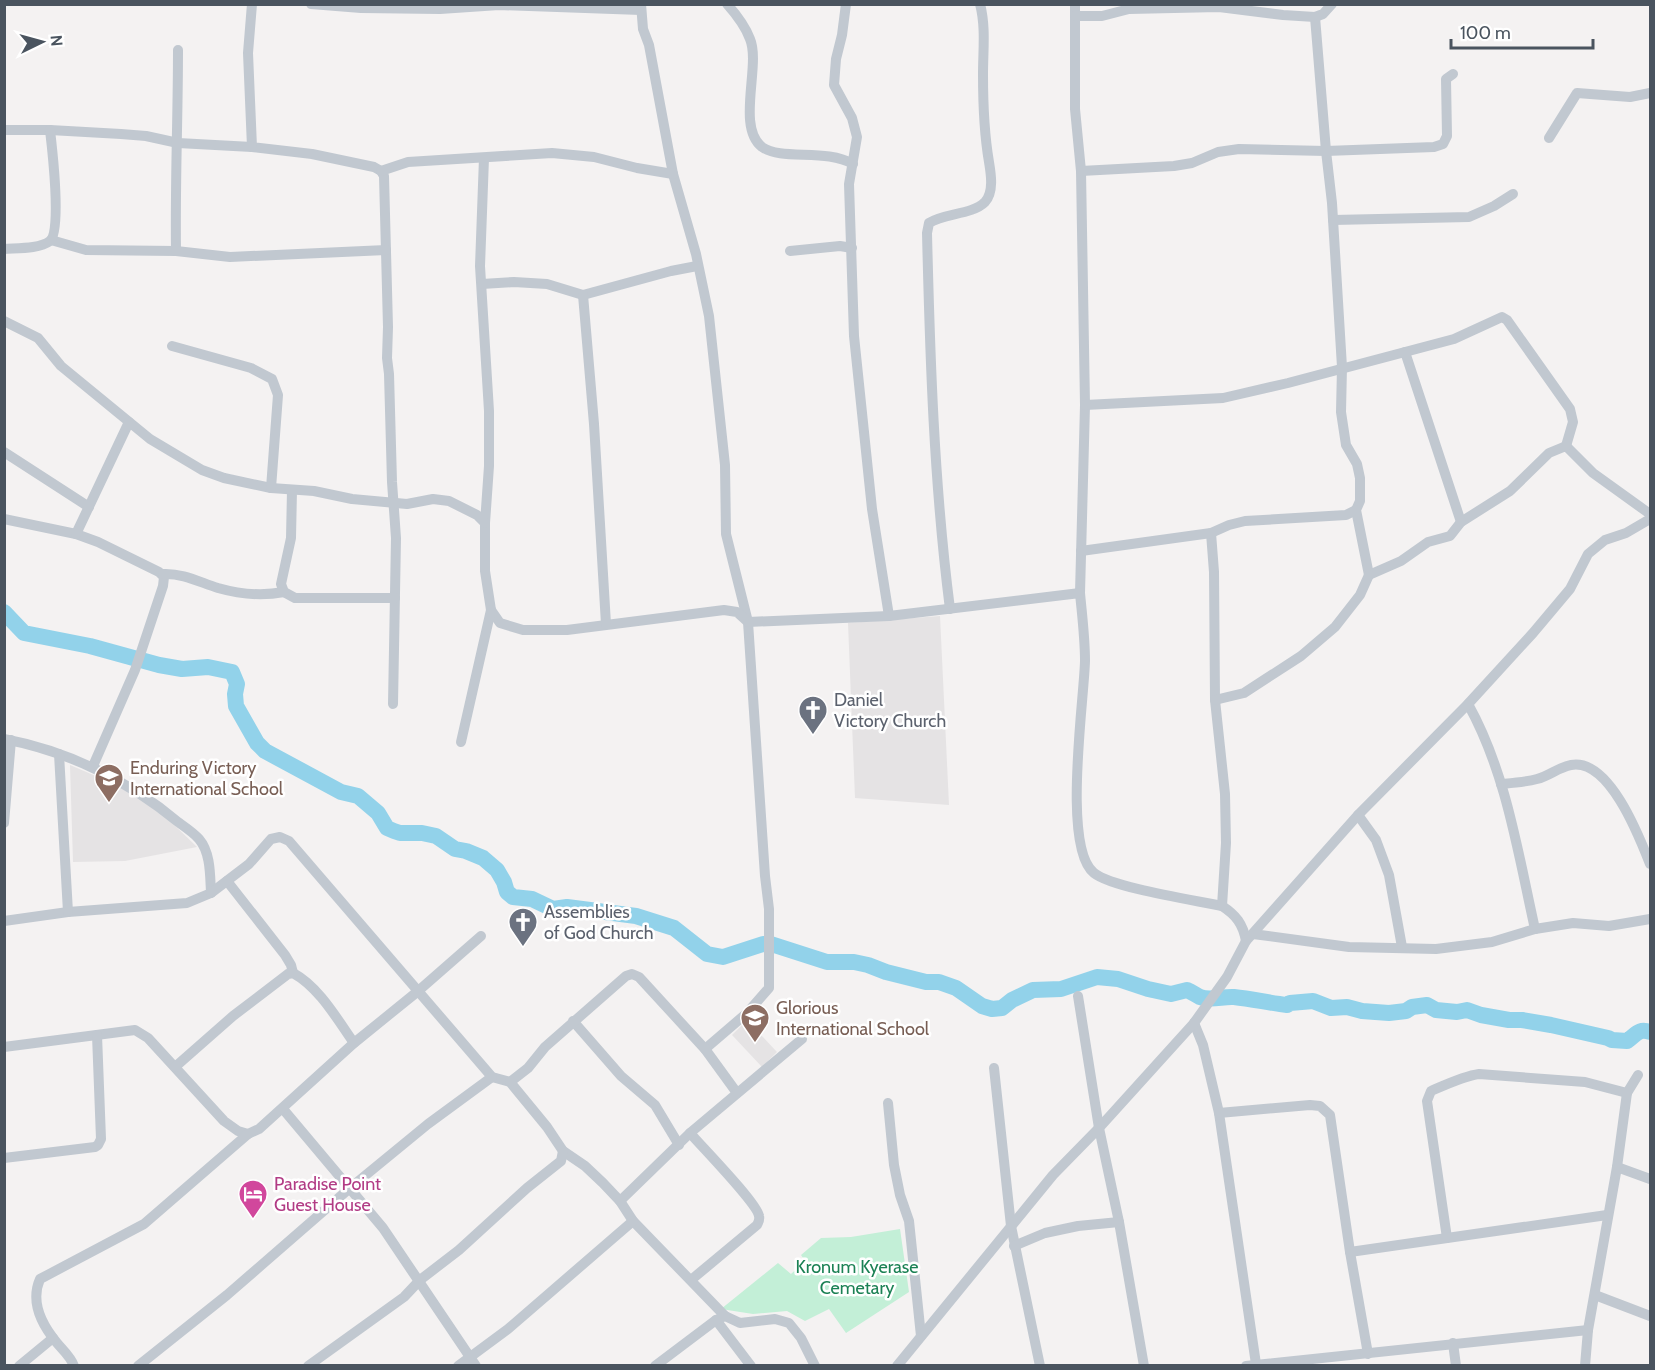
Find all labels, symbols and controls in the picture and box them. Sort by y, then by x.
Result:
north arrow [12,12,72,72]
scale bar [1451,12,1594,50]
text: 100 m [1460,22,1511,44]
text: N [46,34,66,47]
place label: Daniel Victory Church [834,689,946,732]
church icon: Daniel Victory Church [797,694,829,736]
place label: Enduring Victory International School [130,757,284,800]
school or university icon: Enduring Victory International School [93,762,125,804]
place label: Assemblies of God Church [544,901,653,944]
church icon: Assemblies of God Church [507,906,539,948]
place label: Glorious International School [776,997,930,1040]
school or university icon: Glorious International School [739,1002,771,1044]
place label: Paradise Point Guest House [274,1173,381,1216]
hotel icon: Paradise Point Guest House [237,1178,269,1220]
park label: Kronum Kyerase Cemetary [795,1256,919,1299]

